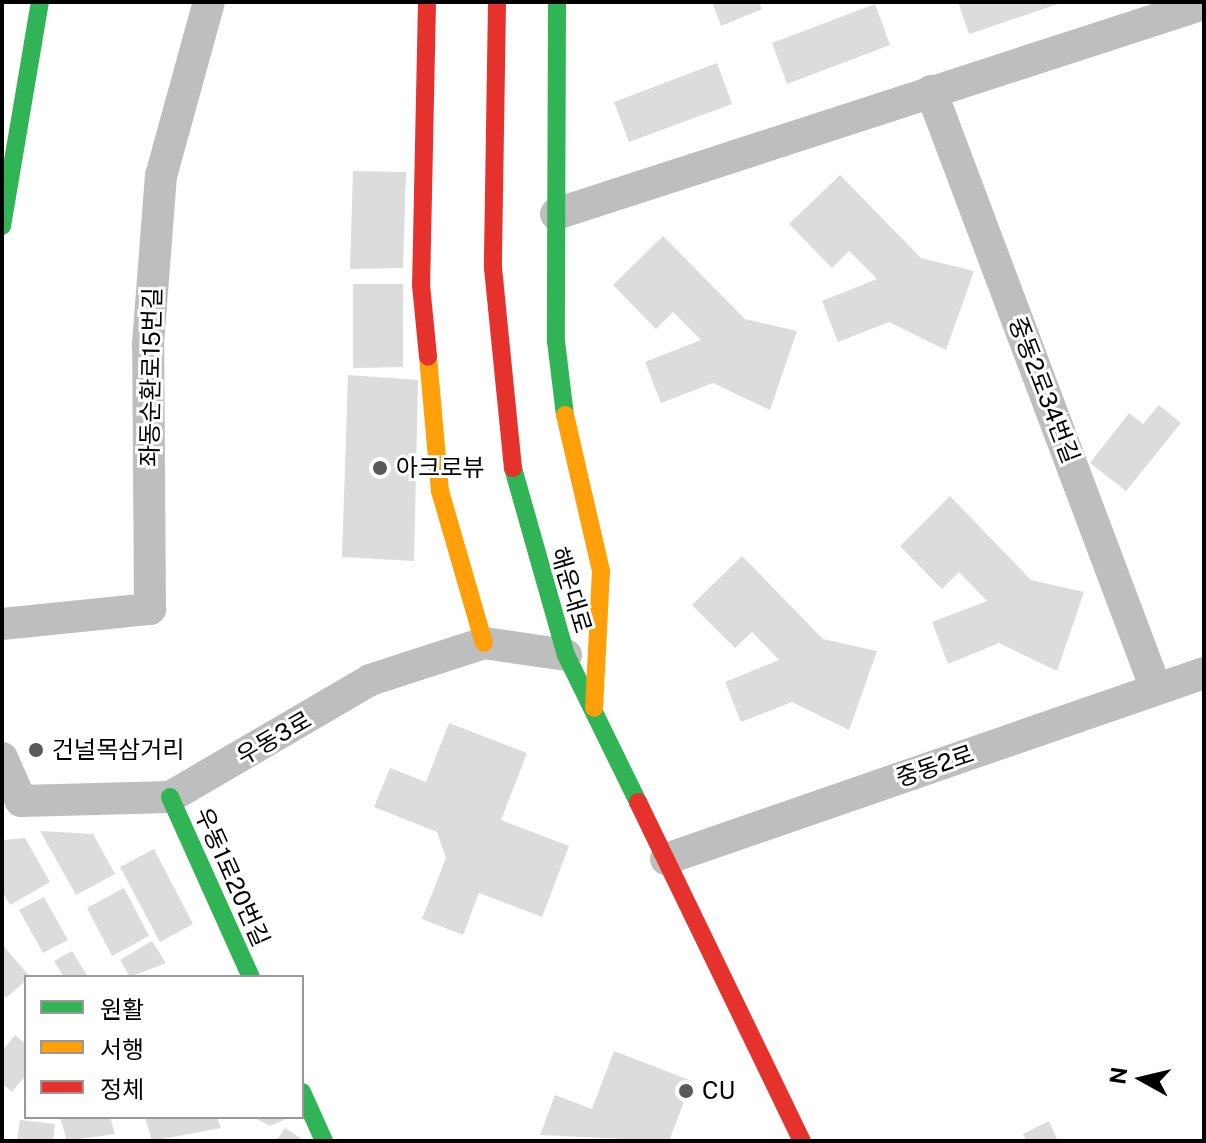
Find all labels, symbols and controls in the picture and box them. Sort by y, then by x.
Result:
street label: 좌동순환로15번길 [135,287,167,467]
street label: 중동2로34번길 [1003,313,1085,467]
place label: 아크로뷰 [396,454,484,482]
marker: 아크로뷰 [371,459,389,477]
street label: 해운대로 [544,544,598,636]
street label: 우동3로 [232,705,316,771]
place label: 건널목삼거리 [52,736,184,764]
street label: 중동2로 [892,739,978,793]
marker: 건널목삼거리 [27,741,45,759]
street label: 우동1로20번길 [189,803,275,951]
legend [24,975,304,1119]
text: 원활 [100,995,144,1023]
text: 서행 [100,1035,144,1063]
north arrow [1102,1039,1182,1119]
text: N [1104,1065,1132,1086]
text: 정체 [100,1075,144,1103]
place label: CU [702,1077,735,1105]
marker: CU [677,1082,695,1100]

